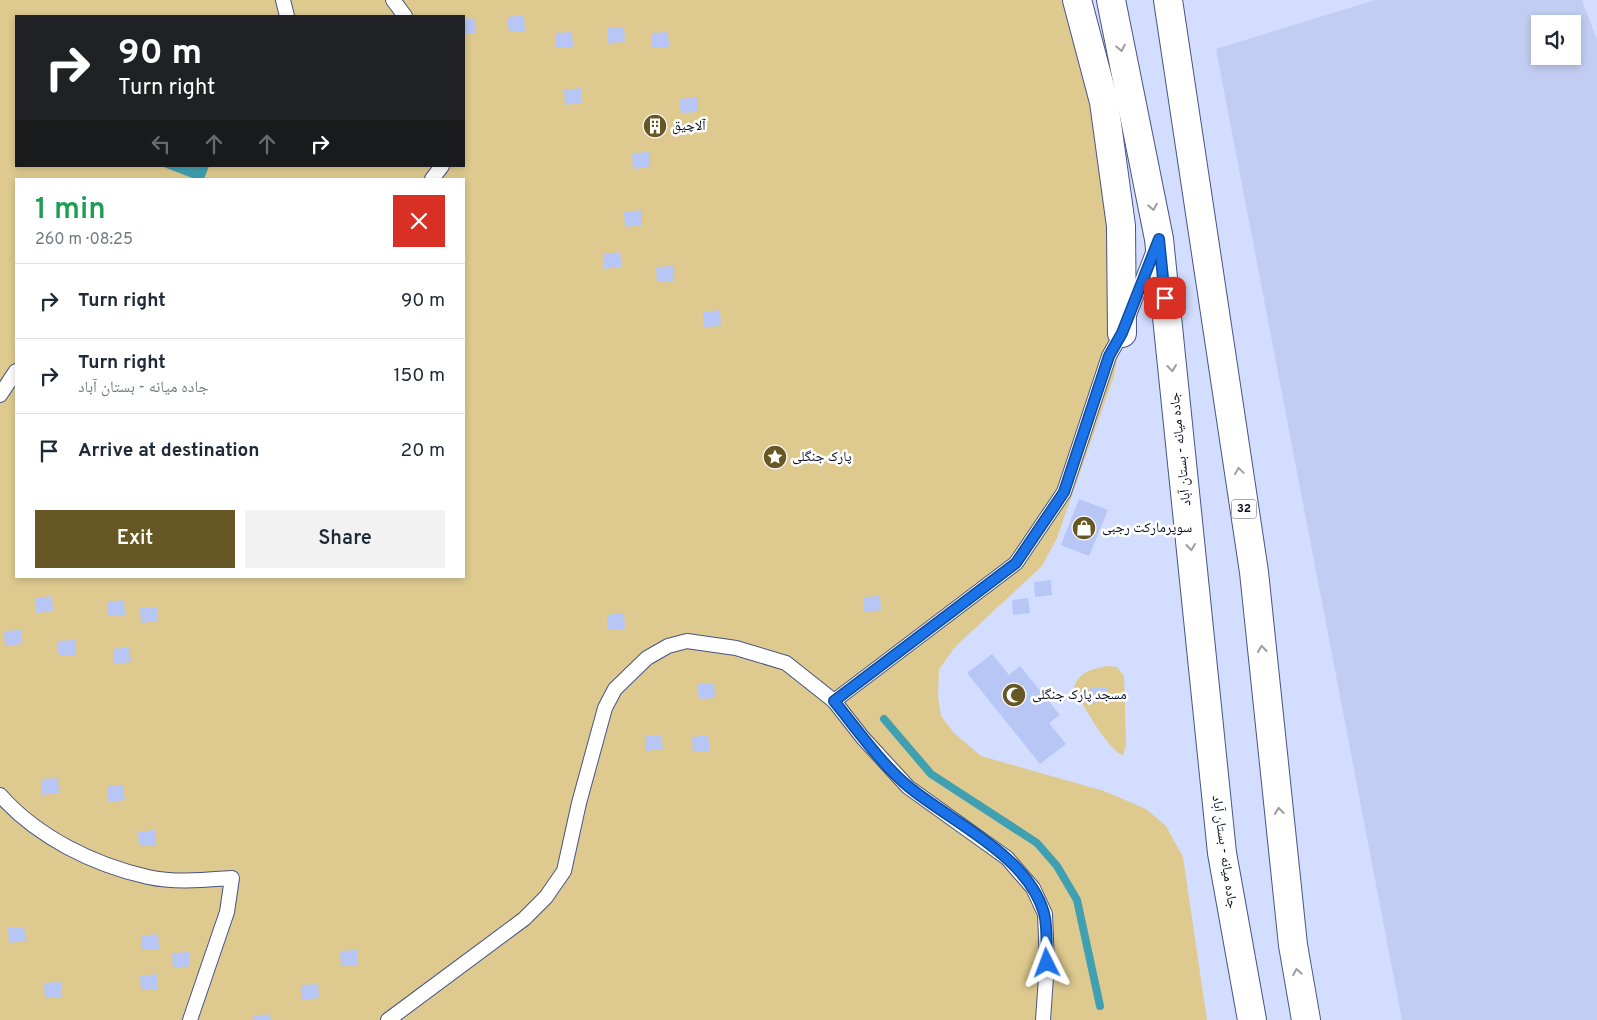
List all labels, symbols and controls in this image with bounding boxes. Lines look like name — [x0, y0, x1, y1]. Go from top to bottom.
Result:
map controls — [1531, 15, 1581, 65]
button: sound — [1531, 15, 1581, 65]
text: 90 m — [118, 32, 202, 76]
icon: right — [35, 35, 100, 100]
one-way arrow — [1115, 43, 1126, 52]
text: Turn right — [118, 75, 215, 102]
building icon: آلاچیق — [642, 113, 668, 139]
place label: آلاچیق — [672, 118, 706, 135]
icon: left — [147, 130, 175, 158]
icon: ahead — [200, 130, 228, 158]
icon: ahead — [253, 130, 281, 158]
icon: right — [306, 130, 334, 158]
text: 1 min — [35, 192, 106, 229]
button: close — [393, 195, 445, 247]
one-way arrow — [1147, 203, 1157, 212]
text: 260 m · 08:25 — [35, 230, 133, 250]
pin — [1144, 277, 1186, 319]
icon: arrive — [1151, 284, 1179, 312]
icon: right — [35, 287, 63, 315]
text: Turn right — [78, 289, 166, 313]
text: 90 m — [401, 289, 445, 313]
text: Turn right — [78, 351, 166, 375]
icon: right — [35, 362, 63, 390]
text: 150 m — [393, 364, 445, 388]
one-way arrow — [1166, 365, 1177, 373]
text: جاده میانه - بستان آباد — [78, 378, 209, 398]
street label: جاده میانه - بستان آباد — [1167, 391, 1195, 507]
icon: arrive — [35, 437, 63, 465]
text: Arrive at destination — [78, 439, 259, 463]
text: 20 m — [401, 439, 445, 463]
place icon: پارک جنگلی — [762, 444, 788, 470]
place label: پارک جنگلی — [792, 449, 852, 466]
one-way arrow — [1234, 466, 1244, 475]
road number: 32 — [1232, 499, 1256, 518]
button: Exit — [35, 510, 235, 568]
button: Share — [245, 510, 445, 568]
shop icon: سوپرمارکت رجبی — [1071, 515, 1097, 541]
place label: سوپرمارکت رجبی — [1102, 520, 1192, 537]
one-way arrow — [1185, 544, 1196, 552]
one-way arrow — [1257, 645, 1268, 653]
mosque icon: مسجد پارک جنگلی — [1001, 682, 1027, 708]
place label: مسجد پارک جنگلی — [1032, 687, 1127, 704]
street label: جاده میانه - بستان آباد — [1208, 794, 1240, 910]
one-way arrow — [1274, 806, 1285, 814]
position arrow — [1020, 936, 1072, 988]
one-way arrow — [1293, 968, 1303, 976]

